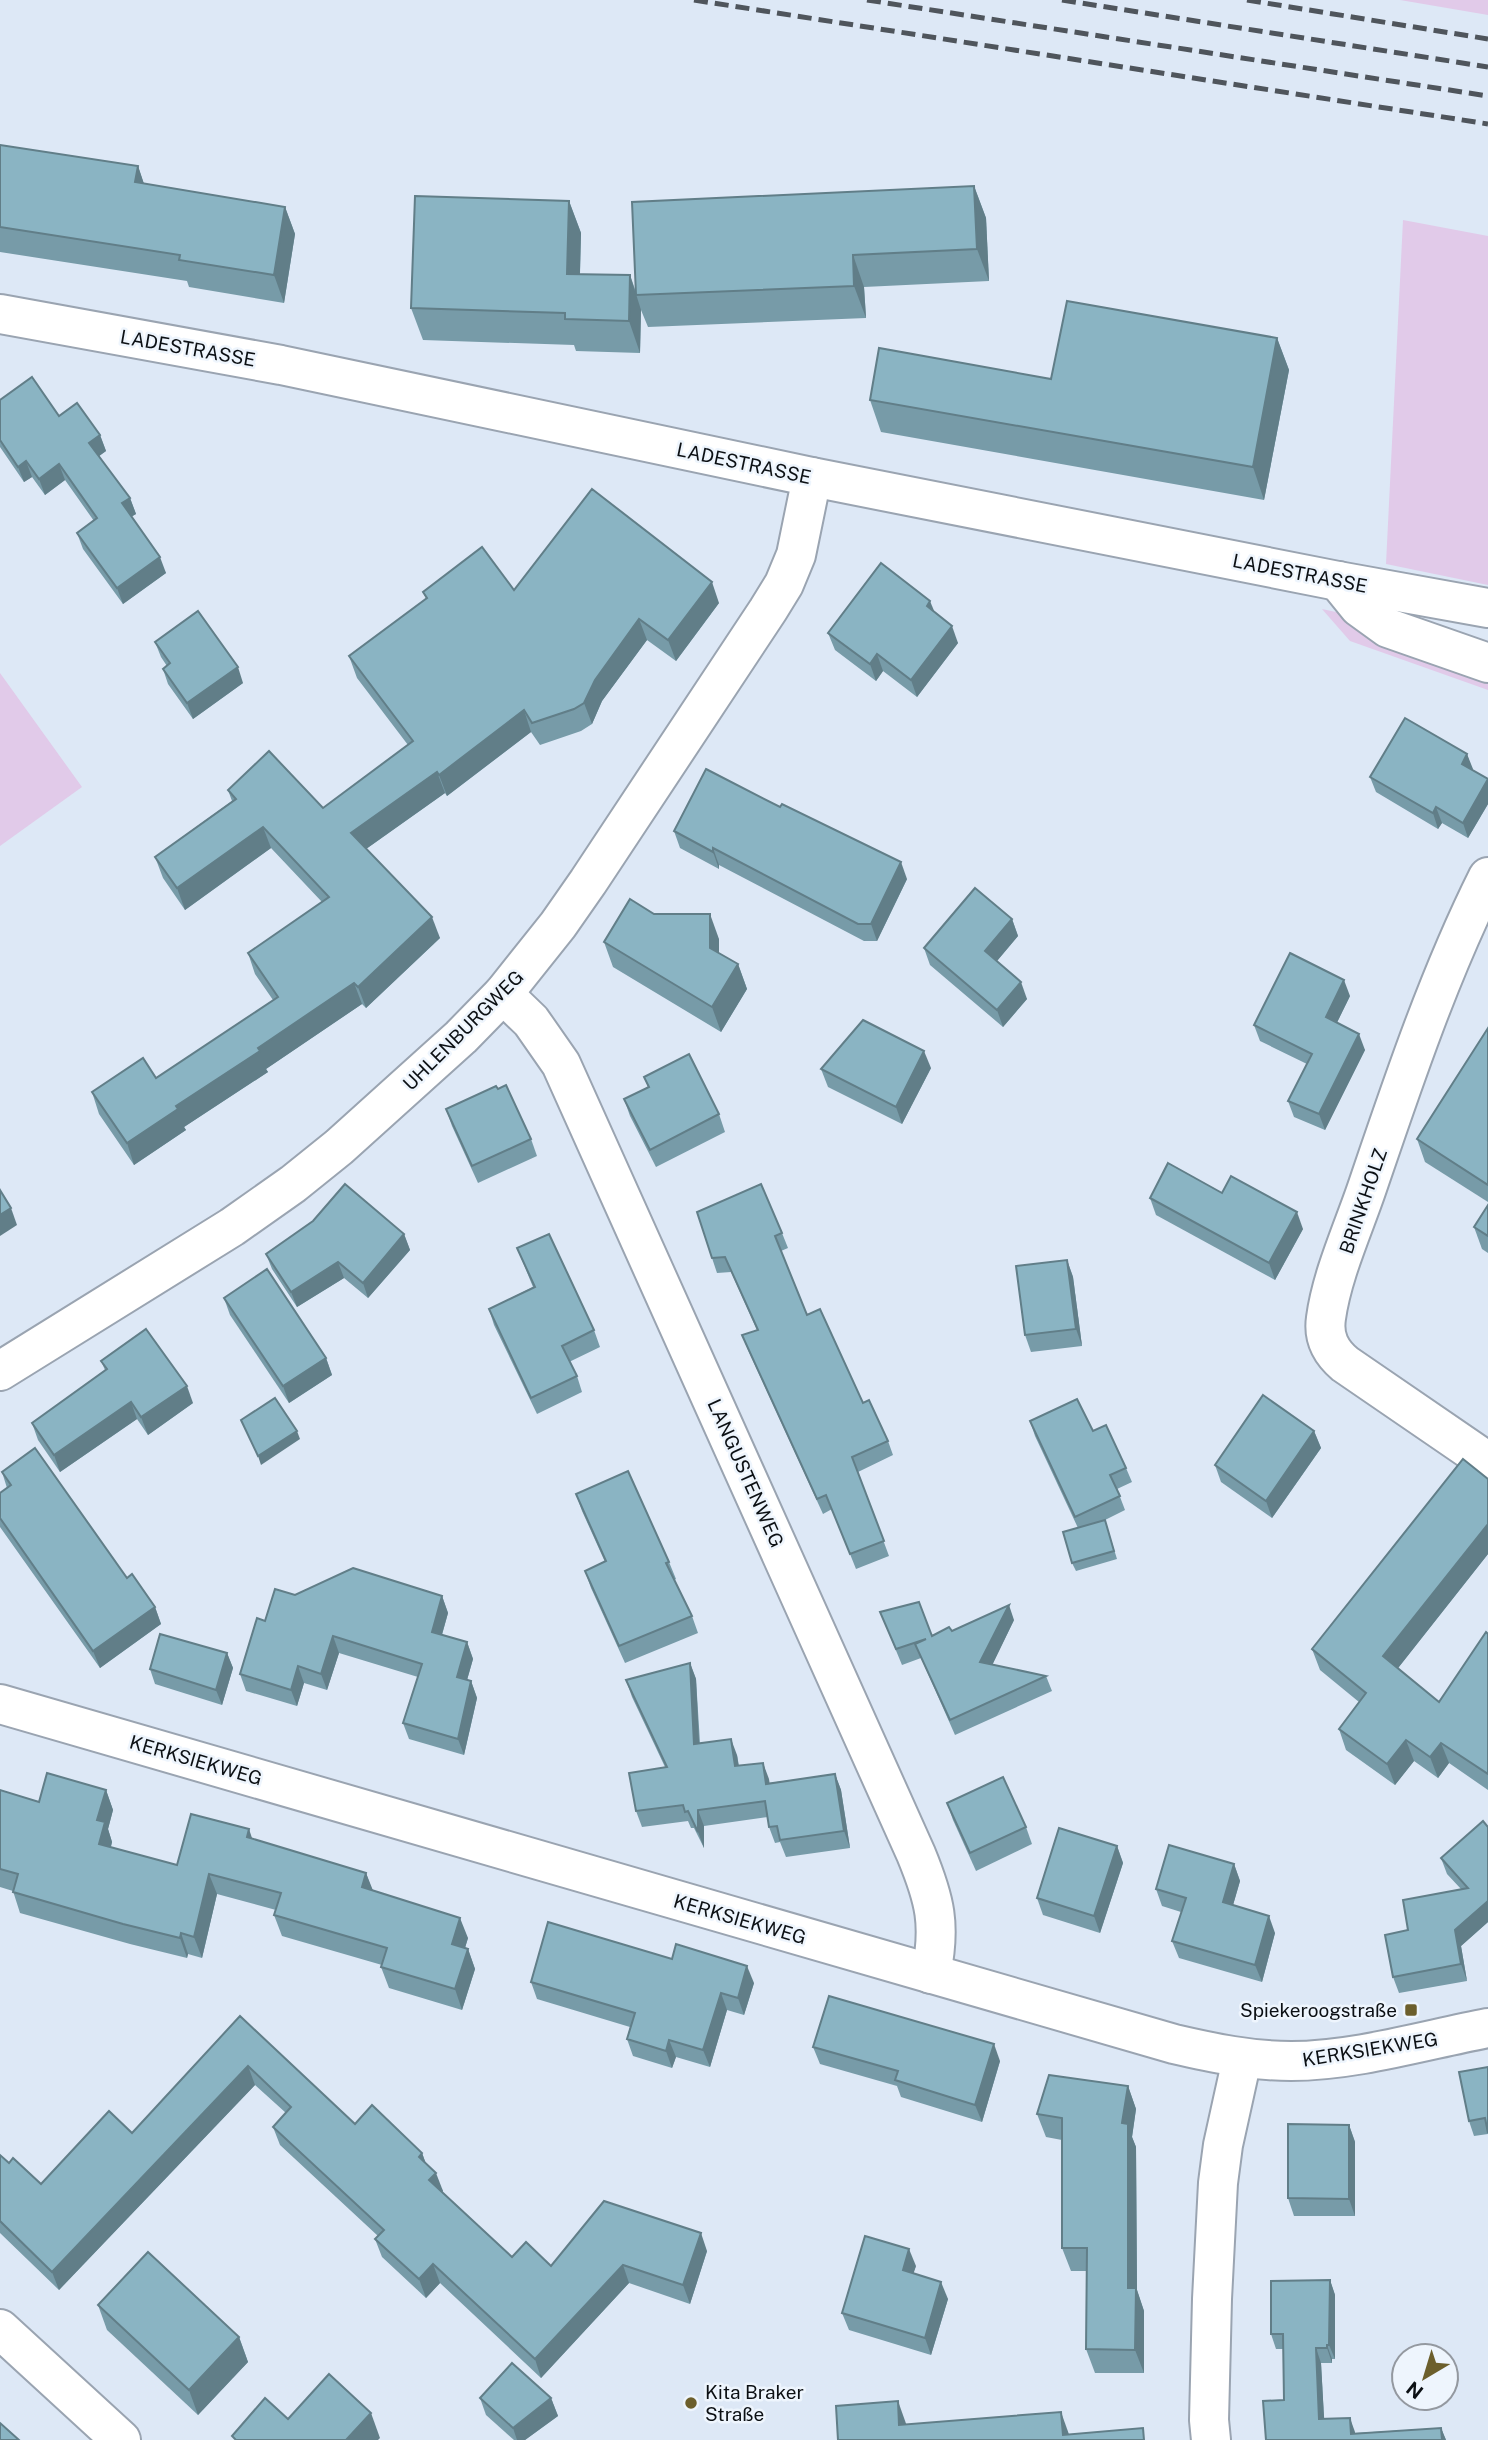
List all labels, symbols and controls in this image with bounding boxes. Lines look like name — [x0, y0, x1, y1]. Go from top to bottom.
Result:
street label: LADESTRASSE — [119, 325, 257, 371]
street label: LADESTRASSE — [675, 438, 813, 488]
street label: LADESTRASSE — [1231, 549, 1369, 597]
street label: UHLENBURGWEG — [398, 965, 528, 1095]
street label: BRINKHOLZ — [1335, 1145, 1391, 1257]
street label: LANGUSTENWEG — [703, 1395, 789, 1551]
street label: KERKSIEKWEG — [127, 1731, 265, 1789]
street label: KERKSIEKWEG — [671, 1890, 809, 1948]
place label: Spiekeroogstraße — [1240, 1999, 1397, 2021]
marker: Spiekeroogstraße — [1403, 2002, 1419, 2018]
street label: KERKSIEKWEG — [1301, 2027, 1439, 2071]
north arrow — [1390, 2342, 1460, 2412]
text: N — [1402, 2377, 1427, 2404]
place label: Kita Braker Straße — [705, 2381, 804, 2425]
marker: Kita Braker Straße — [683, 2395, 699, 2411]

